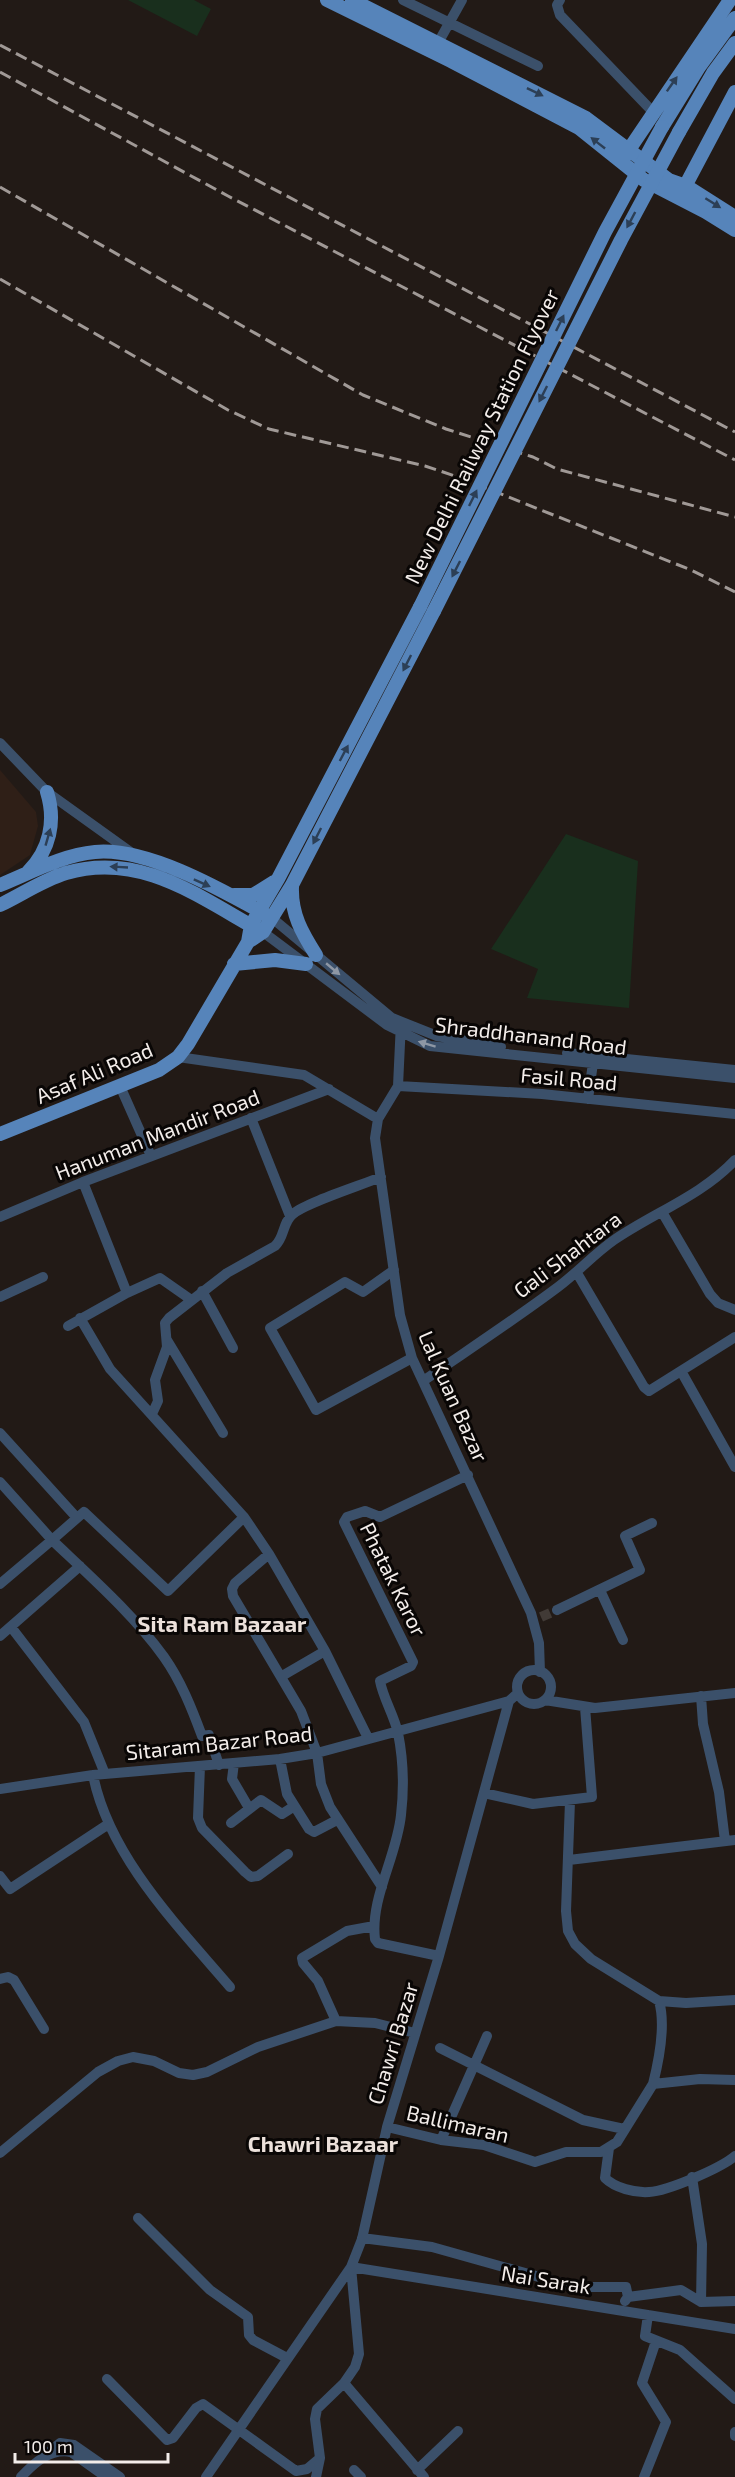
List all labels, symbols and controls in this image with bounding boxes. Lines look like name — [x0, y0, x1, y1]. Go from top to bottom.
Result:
one-way arrow — [666, 76, 677, 92]
one-way arrow — [527, 88, 544, 97]
one-way arrow — [590, 136, 606, 149]
one-way arrow — [705, 197, 721, 208]
one-way arrow — [626, 212, 636, 229]
street label: New Delhi Railway Station Flyover — [399, 284, 564, 587]
one-way arrow — [555, 315, 565, 332]
one-way arrow — [538, 386, 548, 403]
one-way arrow — [469, 490, 478, 507]
one-way arrow — [451, 560, 460, 577]
one-way arrow — [403, 654, 413, 672]
one-way arrow — [338, 744, 348, 762]
one-way arrow — [313, 827, 322, 844]
one-way arrow — [44, 828, 54, 846]
one-way arrow — [109, 863, 128, 872]
one-way arrow — [194, 878, 211, 887]
one-way arrow — [325, 962, 340, 975]
street label: Shraddhanand Road — [434, 1011, 628, 1059]
street label: Asaf Ali Road — [32, 1036, 156, 1108]
one-way arrow — [418, 1039, 436, 1048]
street label: Fasil Road — [520, 1061, 618, 1095]
street label: Hanuman Mandir Road — [51, 1083, 263, 1185]
street label: Gali Shahtara — [508, 1205, 626, 1303]
street label: Lal Kuan Bazar — [414, 1327, 494, 1466]
street label: Phatak Karor — [356, 1518, 433, 1640]
district label: Sita Ram Bazaar — [138, 1610, 307, 1636]
street label: Sitaram Bazar Road — [125, 1720, 313, 1764]
street label: Chawri Bazar — [362, 1978, 423, 2107]
street label: Ballimaran — [404, 2099, 512, 2147]
district label: Chawri Bazaar — [248, 2130, 399, 2156]
street label: Nai Sarak — [500, 2260, 593, 2298]
scale bar — [15, 2426, 168, 2464]
text: 100 m — [24, 2435, 73, 2457]

